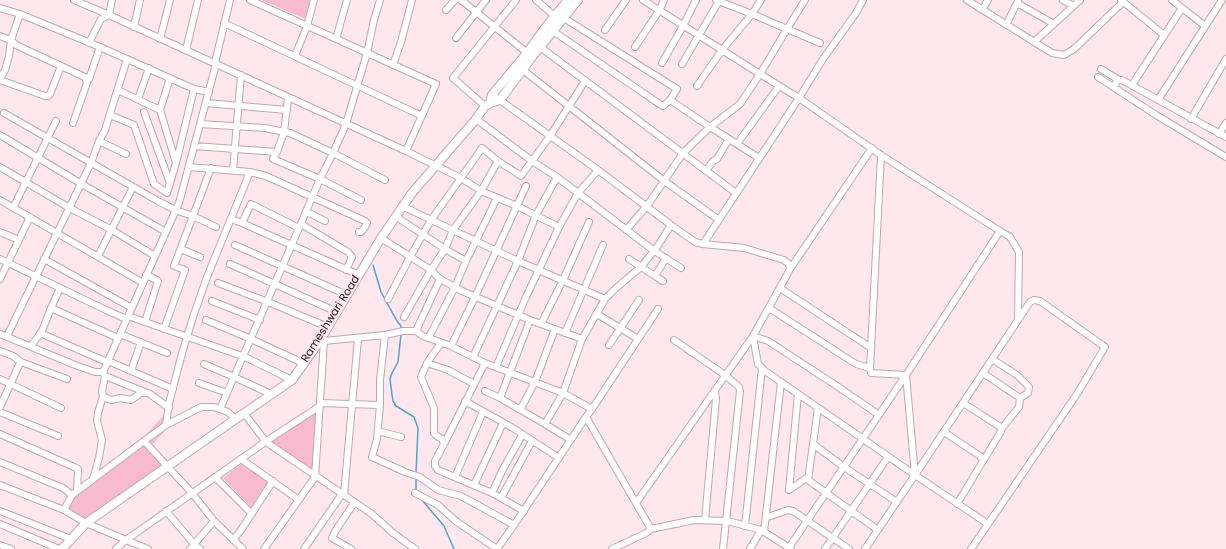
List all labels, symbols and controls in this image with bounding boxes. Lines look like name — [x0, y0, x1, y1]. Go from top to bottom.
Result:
street label: Rameshwari Road — [299, 273, 363, 365]

